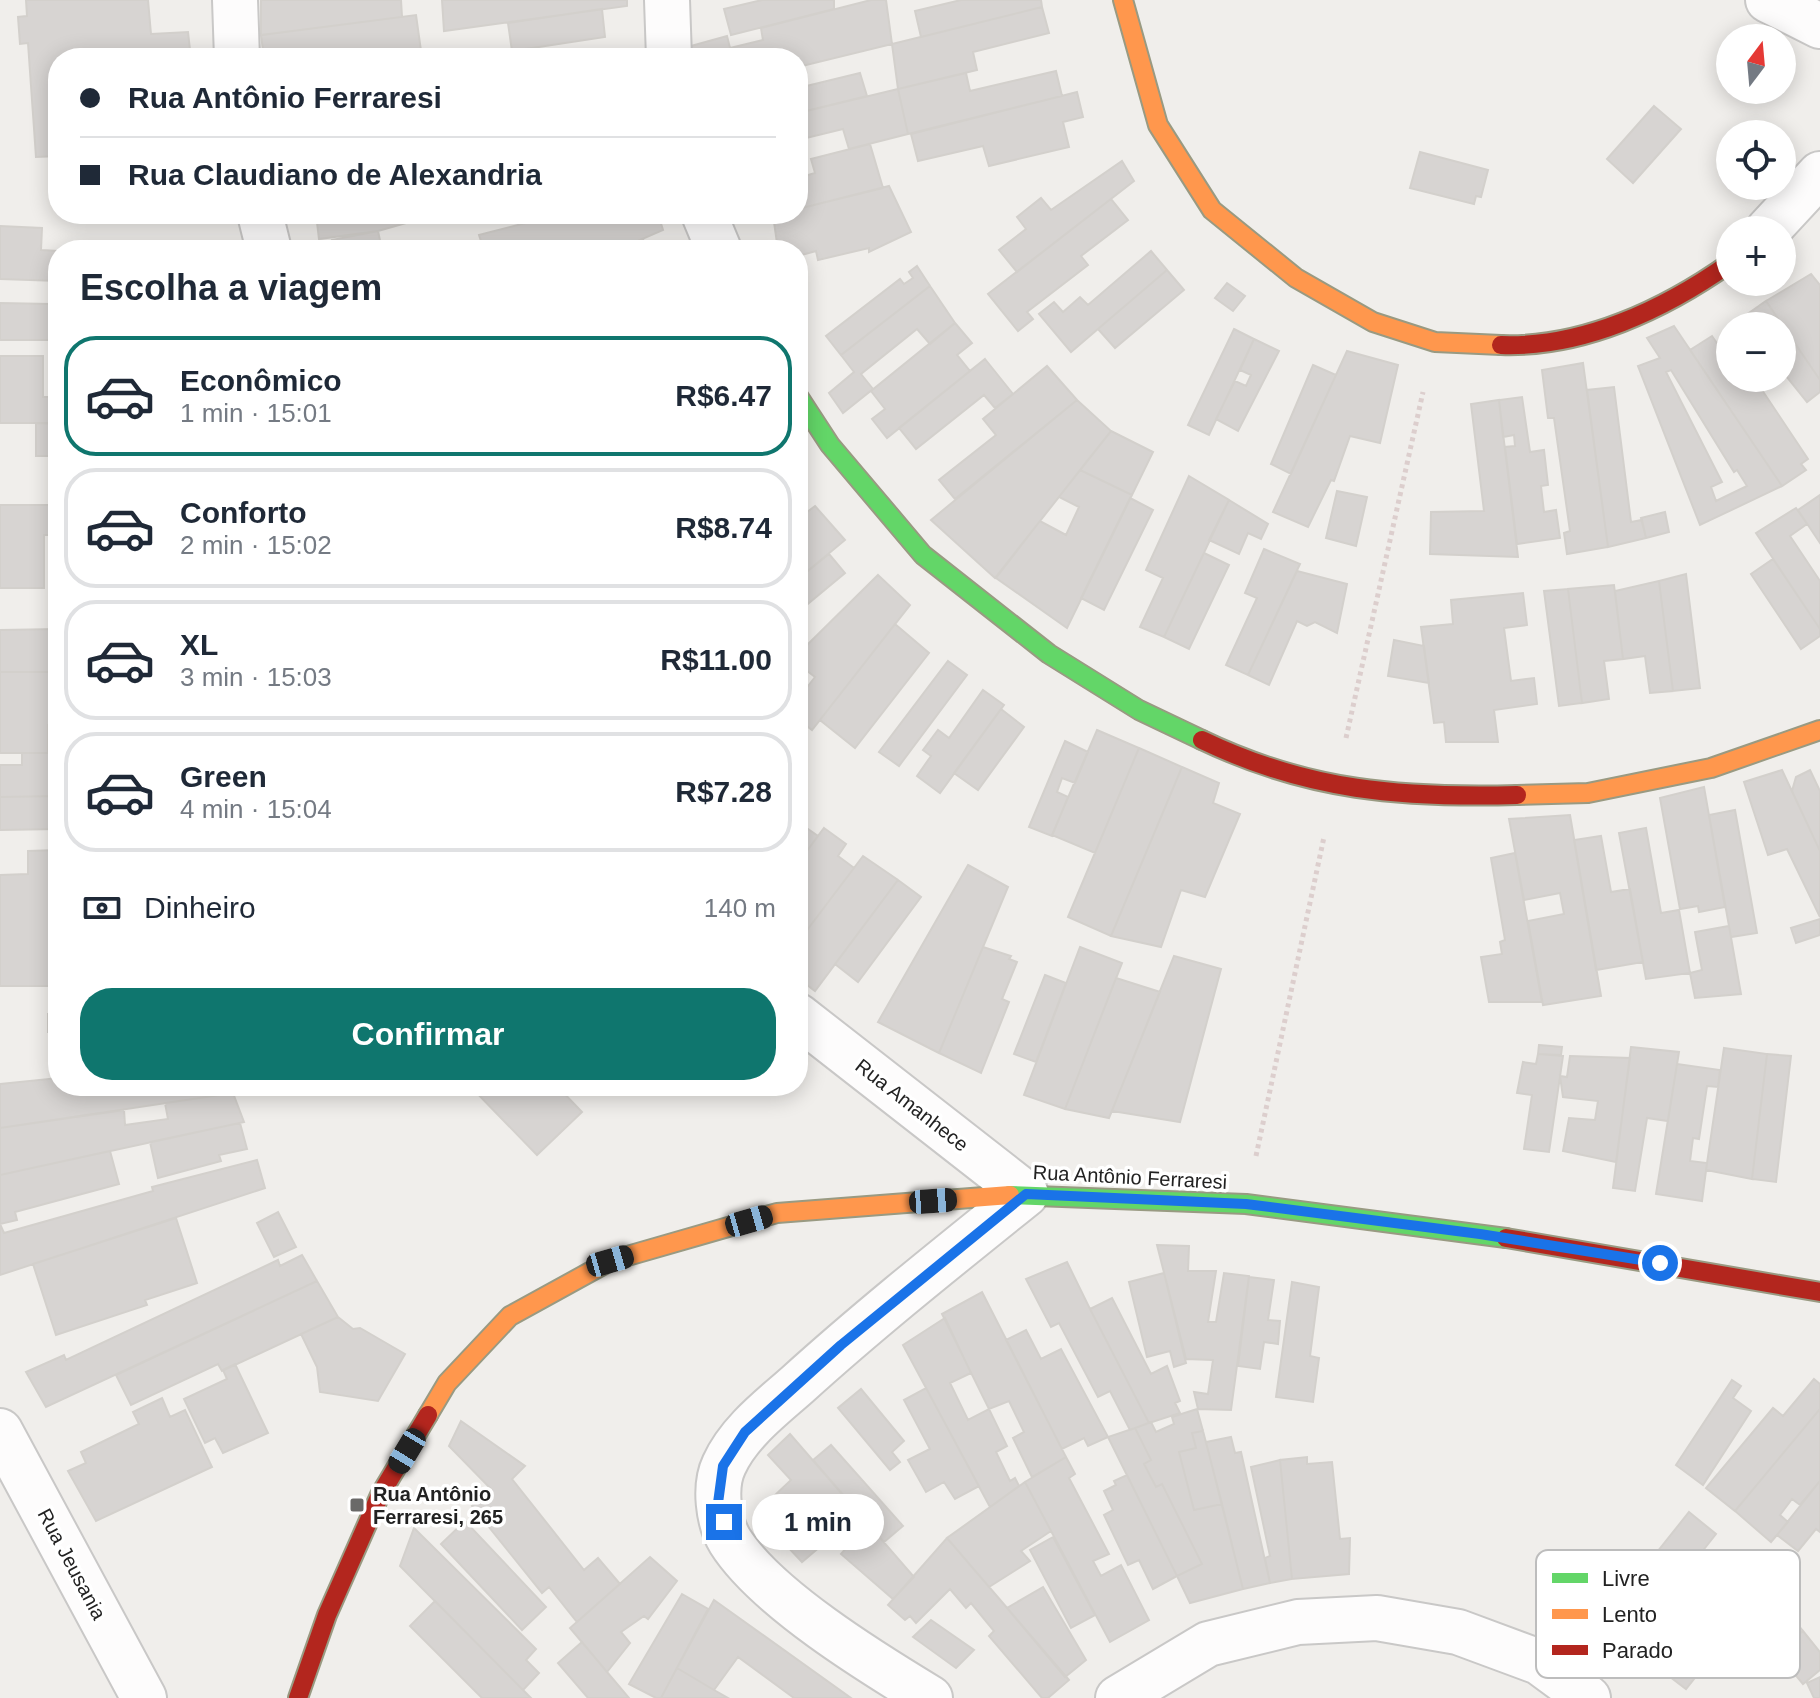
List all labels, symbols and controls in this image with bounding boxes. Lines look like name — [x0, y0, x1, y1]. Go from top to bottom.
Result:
north arrow — [1716, 24, 1796, 104]
map controls — [1716, 24, 1796, 392]
text: Rua Antônio Ferraresi — [128, 81, 442, 114]
button: locate — [1716, 120, 1796, 200]
text: Rua Claudiano de Alexandria — [128, 158, 542, 191]
button: + — [1716, 216, 1796, 296]
text: Escolha a viagem — [80, 267, 382, 308]
button: − — [1716, 312, 1796, 392]
icon: car — [84, 360, 156, 432]
text: Econômico — [180, 364, 342, 397]
text: R$6.47 — [675, 379, 772, 412]
text: 1 min · 15:01 — [180, 398, 332, 428]
icon: car — [84, 492, 156, 564]
text: Conforto — [180, 496, 307, 529]
text: R$8.74 — [675, 511, 772, 544]
text: 2 min · 15:02 — [180, 530, 332, 560]
icon: car — [84, 624, 156, 696]
text: XL — [180, 628, 218, 661]
text: R$11.00 — [660, 643, 772, 676]
text: 3 min · 15:03 — [180, 662, 332, 692]
icon: car — [84, 756, 156, 828]
text: Green — [180, 760, 267, 793]
text: R$7.28 — [675, 775, 772, 808]
text: 4 min · 15:04 — [180, 794, 332, 824]
icon: cash — [80, 886, 124, 930]
text: Dinheiro — [144, 891, 256, 924]
text: 140 m — [704, 893, 776, 923]
button: Confirmar — [80, 988, 776, 1080]
street label: Rua Amanhece — [851, 1054, 973, 1156]
street label: Rua Antônio Ferraresi — [1032, 1161, 1228, 1193]
car — [908, 1187, 958, 1215]
car — [723, 1203, 775, 1239]
car — [584, 1243, 636, 1279]
route start — [1642, 1245, 1678, 1281]
car — [384, 1424, 430, 1478]
place label: Rua Antônio Ferraresi, 265 — [373, 1483, 503, 1528]
callout: 1 min — [752, 1494, 884, 1550]
marker: Rua Antônio Ferraresi, 265 — [348, 1496, 366, 1514]
route end — [706, 1504, 742, 1540]
street label: Rua Jeusania — [34, 1505, 111, 1624]
text: 1 min — [784, 1507, 852, 1537]
legend — [1536, 1550, 1800, 1678]
text: Livre — [1602, 1566, 1650, 1591]
text: Lento — [1602, 1602, 1657, 1627]
text: Parado — [1602, 1638, 1673, 1663]

